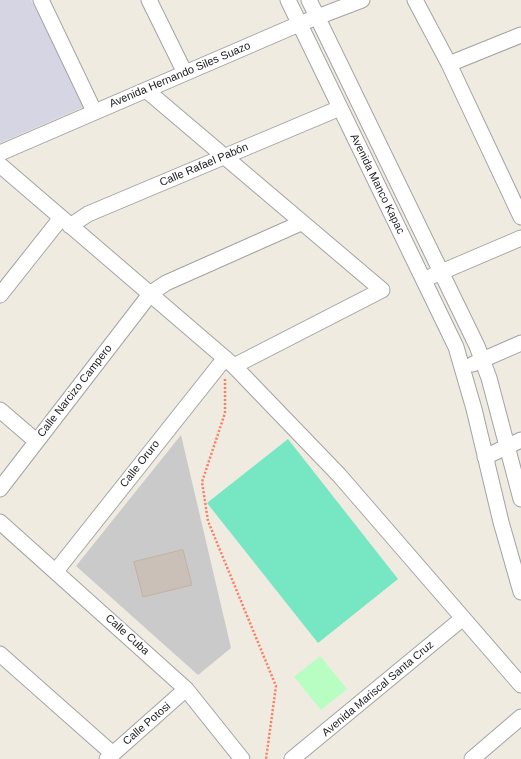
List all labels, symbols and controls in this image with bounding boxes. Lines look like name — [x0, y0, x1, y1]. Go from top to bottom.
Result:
street label: Avenida Hernando Siles Suazo — [107, 39, 253, 111]
street label: Avenida Manco Kapac — [347, 132, 407, 236]
street label: Calle Rafael Pabón — [158, 140, 250, 190]
street label: Calle Narcizo Campero — [35, 342, 115, 440]
street label: Calle Oruro — [117, 438, 163, 490]
street label: Calle Cuba — [102, 612, 152, 658]
street label: Avenida Mariscal Santa Cruz — [320, 638, 436, 740]
street label: Calle Potosi — [121, 700, 173, 748]

